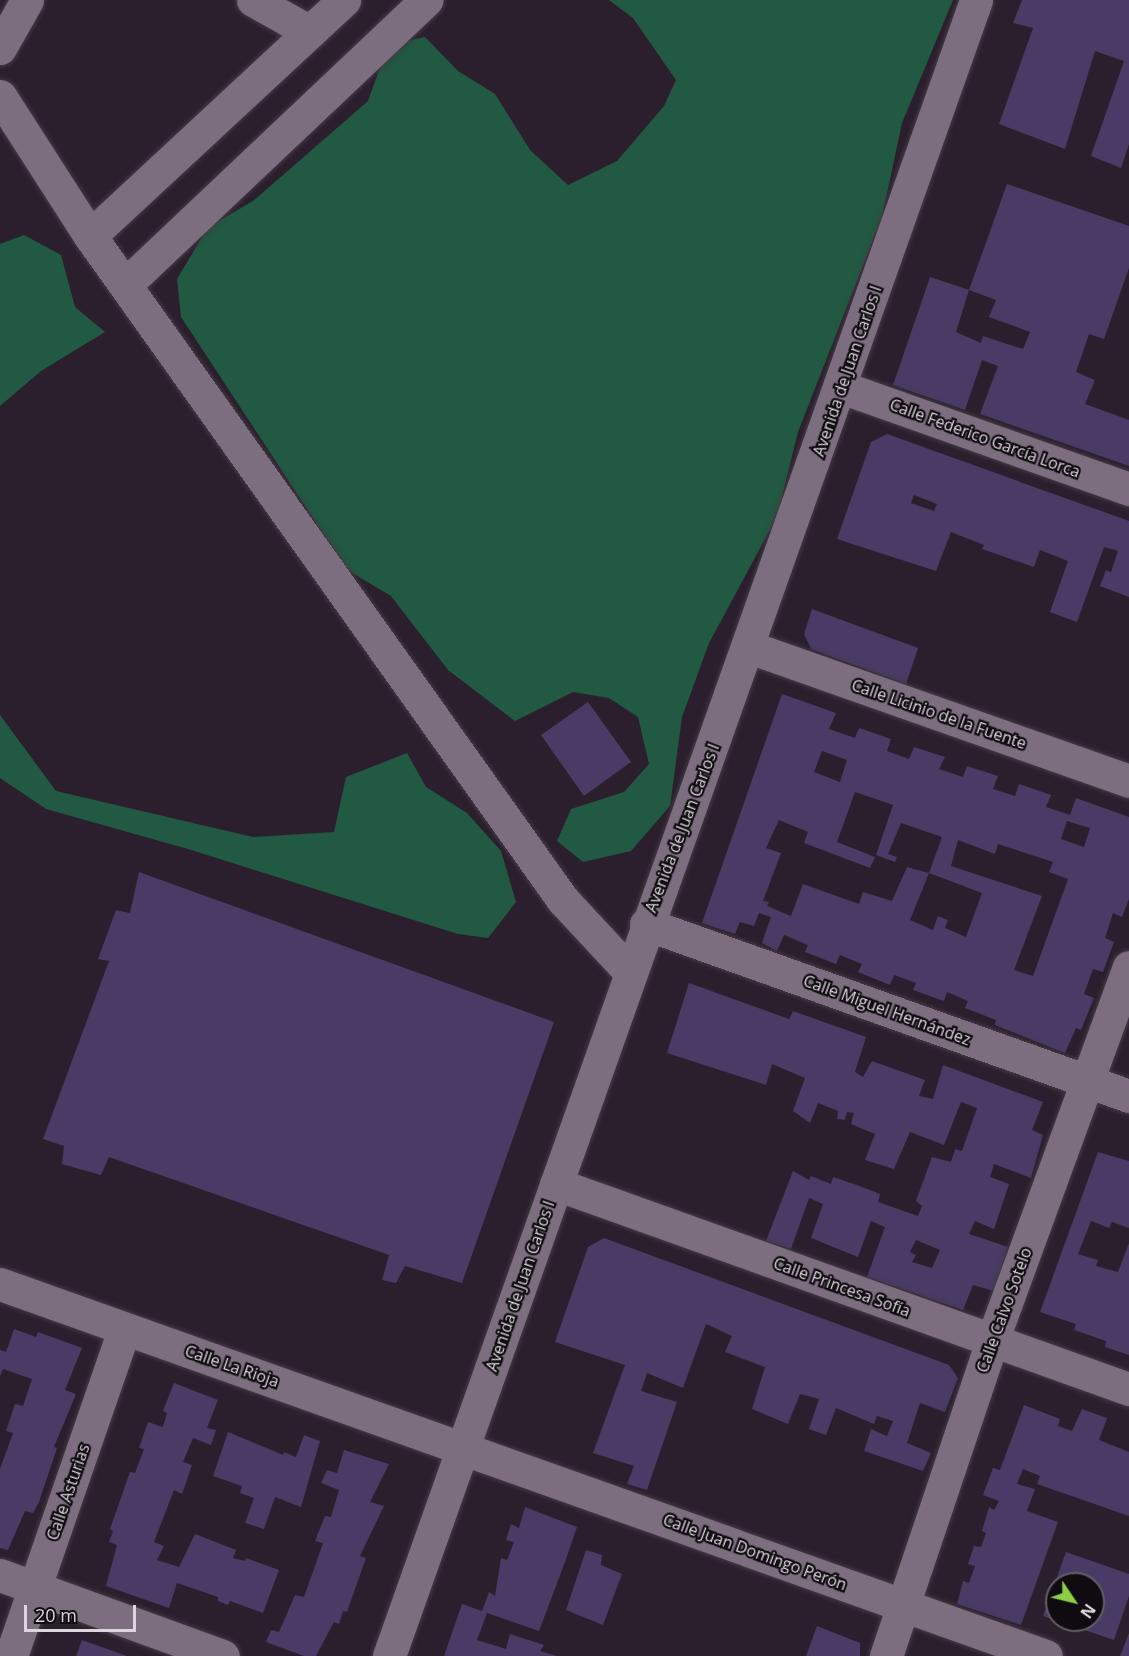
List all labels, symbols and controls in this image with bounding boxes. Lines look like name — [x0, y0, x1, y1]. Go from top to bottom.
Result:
street label: Avenida de Juan Carlos I — [809, 283, 885, 459]
street label: Calle Federico García Lorca — [887, 395, 1083, 481]
street label: Calle Licinio de la Fuente — [849, 675, 1029, 753]
street label: Avenida de Juan Carlos I — [641, 741, 723, 915]
street label: Calle Miguel Hernández — [801, 971, 973, 1049]
street label: Avenida de Juan Carlos I — [482, 1198, 558, 1374]
street label: Calle Calvo Sotelo — [972, 1245, 1036, 1375]
street label: Calle Princesa Sofía — [771, 1253, 913, 1321]
street label: Calle La Rioja — [183, 1341, 281, 1391]
street label: Calle Asturias — [43, 1441, 93, 1543]
street label: Calle Juan Domingo Perón — [661, 1510, 849, 1594]
north arrow — [1045, 1572, 1105, 1632]
scale bar — [27, 1593, 140, 1631]
text: N — [1075, 1600, 1101, 1623]
text: 20 m — [35, 1603, 77, 1627]

